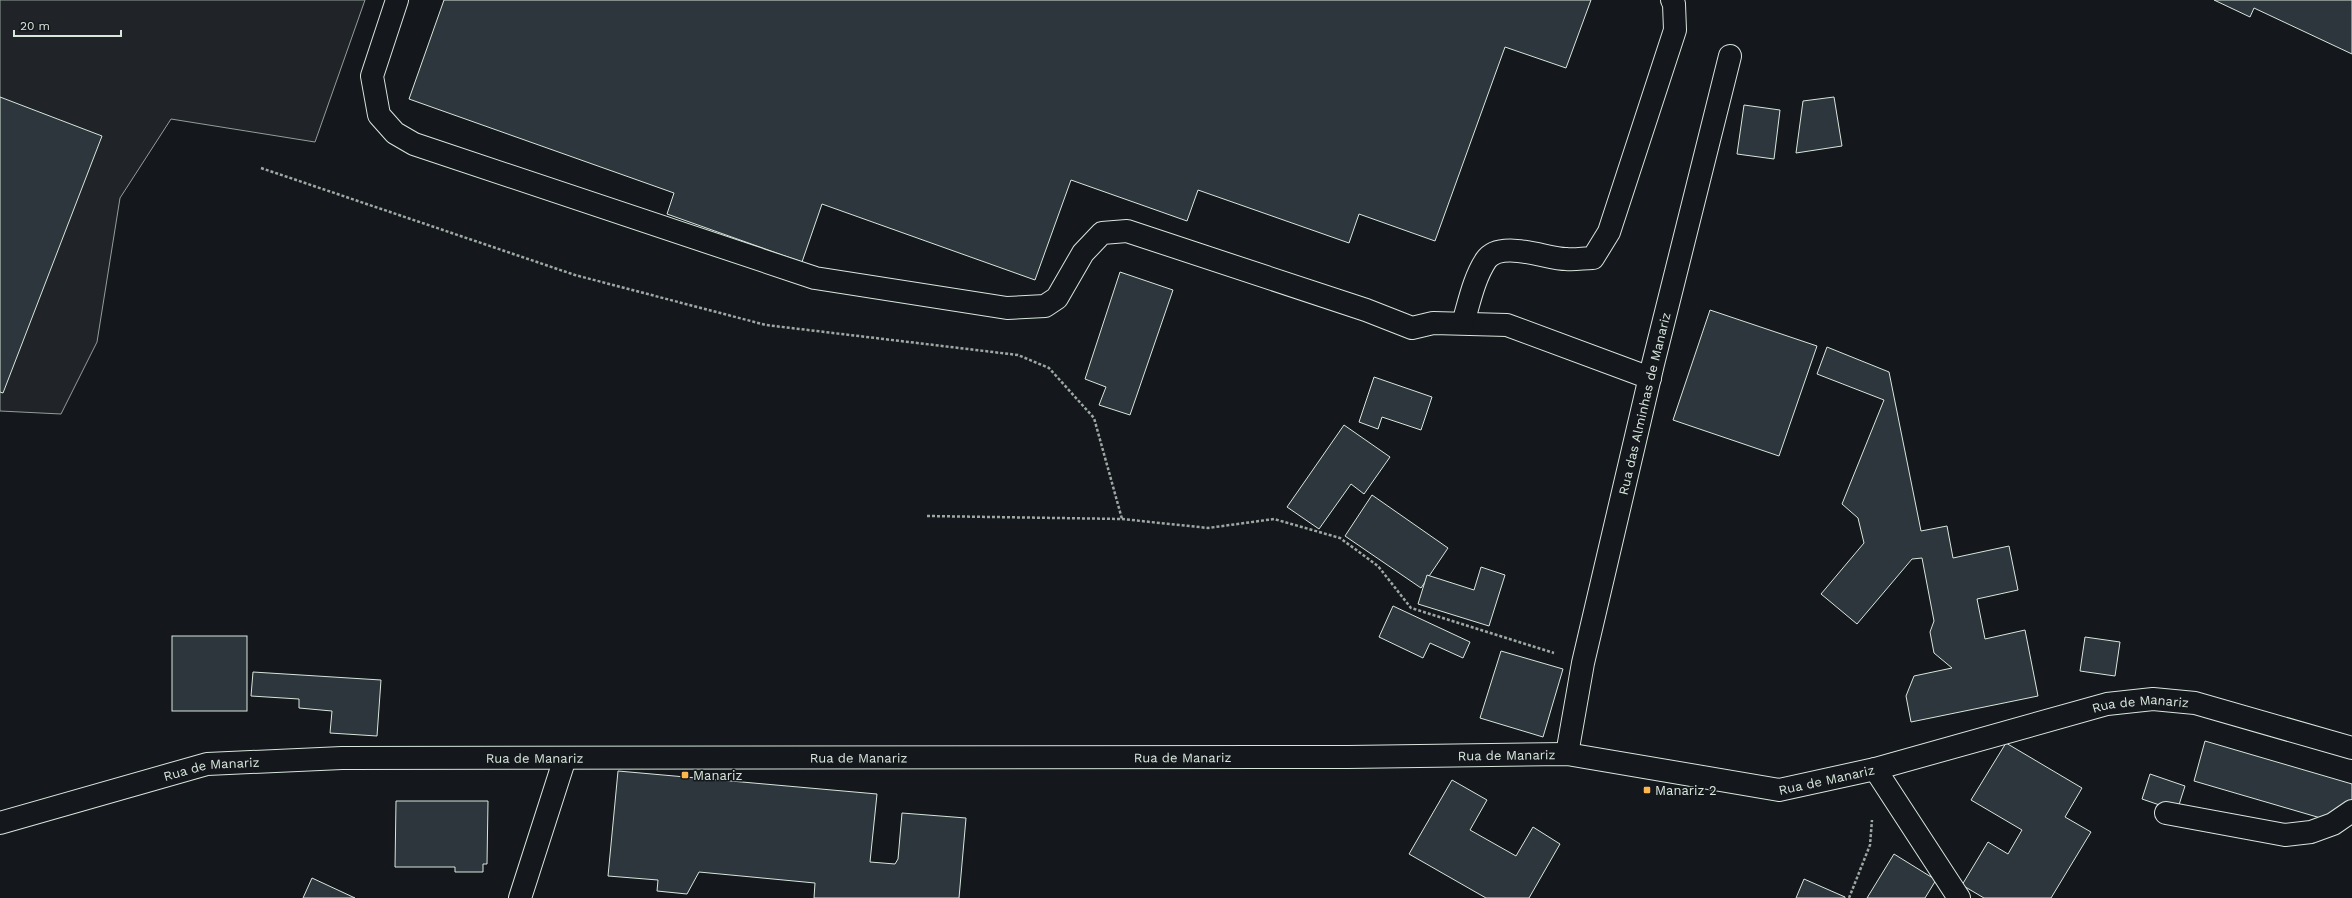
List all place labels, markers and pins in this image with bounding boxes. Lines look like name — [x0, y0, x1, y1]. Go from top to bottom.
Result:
place label: Manariz — [693, 768, 743, 783]
marker: Manariz — [680, 770, 690, 780]
place label: Manariz 2 — [1655, 783, 1717, 798]
marker: Manariz 2 — [1642, 785, 1652, 795]

